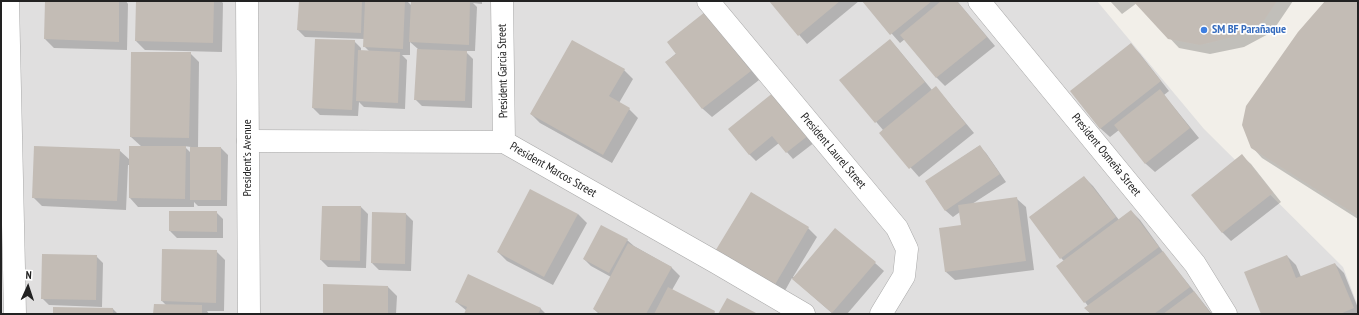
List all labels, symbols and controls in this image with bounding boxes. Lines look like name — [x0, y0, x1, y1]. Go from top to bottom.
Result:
place label: SM BF Parañaque — [1212, 23, 1286, 37]
street label: President Garcia Street — [495, 24, 511, 118]
marker: SM BF Parañaque — [1199, 25, 1209, 35]
street label: President Laurel Street — [797, 110, 869, 192]
street label: President Osmeña Street — [1068, 111, 1144, 199]
street label: President's Avenue — [241, 119, 255, 197]
street label: President Marcos Street — [507, 139, 599, 201]
north arrow — [8, 267, 48, 307]
text: N — [25, 268, 32, 282]

